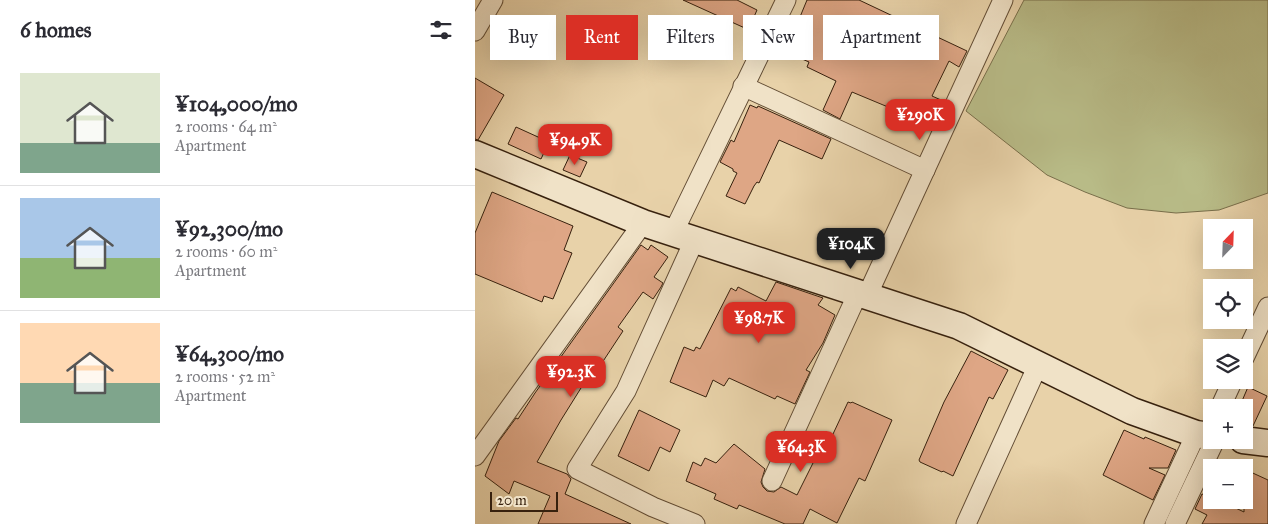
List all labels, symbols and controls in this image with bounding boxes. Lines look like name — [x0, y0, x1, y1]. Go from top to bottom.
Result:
chip: Buy — [490, 15, 556, 60]
chip: Rent — [566, 15, 638, 60]
chip: Filters — [648, 15, 733, 60]
chip: New — [743, 15, 813, 60]
chip: Apartment — [823, 15, 939, 60]
icon: filters — [427, 16, 455, 44]
text: 6 homes — [20, 17, 92, 43]
text: ¥104,000/mo — [175, 91, 297, 117]
icon: home — [60, 93, 120, 153]
pin: ¥290K — [885, 98, 955, 141]
text: ¥290K — [896, 105, 944, 124]
text: 2 rooms · 64 m² — [175, 117, 277, 136]
pin: ¥94.9K — [534, 124, 616, 166]
text: ¥94.9K — [549, 130, 601, 149]
text: Apartment — [175, 136, 247, 155]
text: ¥92,300/mo — [175, 216, 283, 242]
icon: home — [60, 218, 120, 278]
north arrow — [1203, 219, 1253, 269]
map controls — [1203, 219, 1253, 509]
pin: ¥104K — [816, 228, 886, 270]
text: ¥104K — [828, 234, 874, 253]
text: 2 rooms · 60 m² — [175, 242, 277, 261]
text: Apartment — [175, 261, 247, 280]
button: locate — [1203, 279, 1253, 329]
pin: ¥98.7K — [718, 302, 800, 344]
text: ¥98.7K — [734, 308, 784, 327]
button: layers — [1203, 339, 1253, 389]
text: ¥64,300/mo — [175, 341, 284, 367]
icon: home — [60, 343, 120, 403]
pin: ¥92.3K — [530, 356, 612, 398]
text: ¥92.3K — [547, 362, 595, 381]
text: 2 rooms · 52 m² — [175, 367, 275, 386]
text: Apartment — [175, 386, 247, 405]
button: + — [1203, 399, 1253, 449]
pin: ¥64.3K — [760, 430, 842, 473]
text: ¥64.3K — [776, 437, 826, 456]
button: − — [1203, 459, 1253, 509]
scale bar — [490, 489, 557, 512]
text: 20 m — [497, 492, 527, 509]

